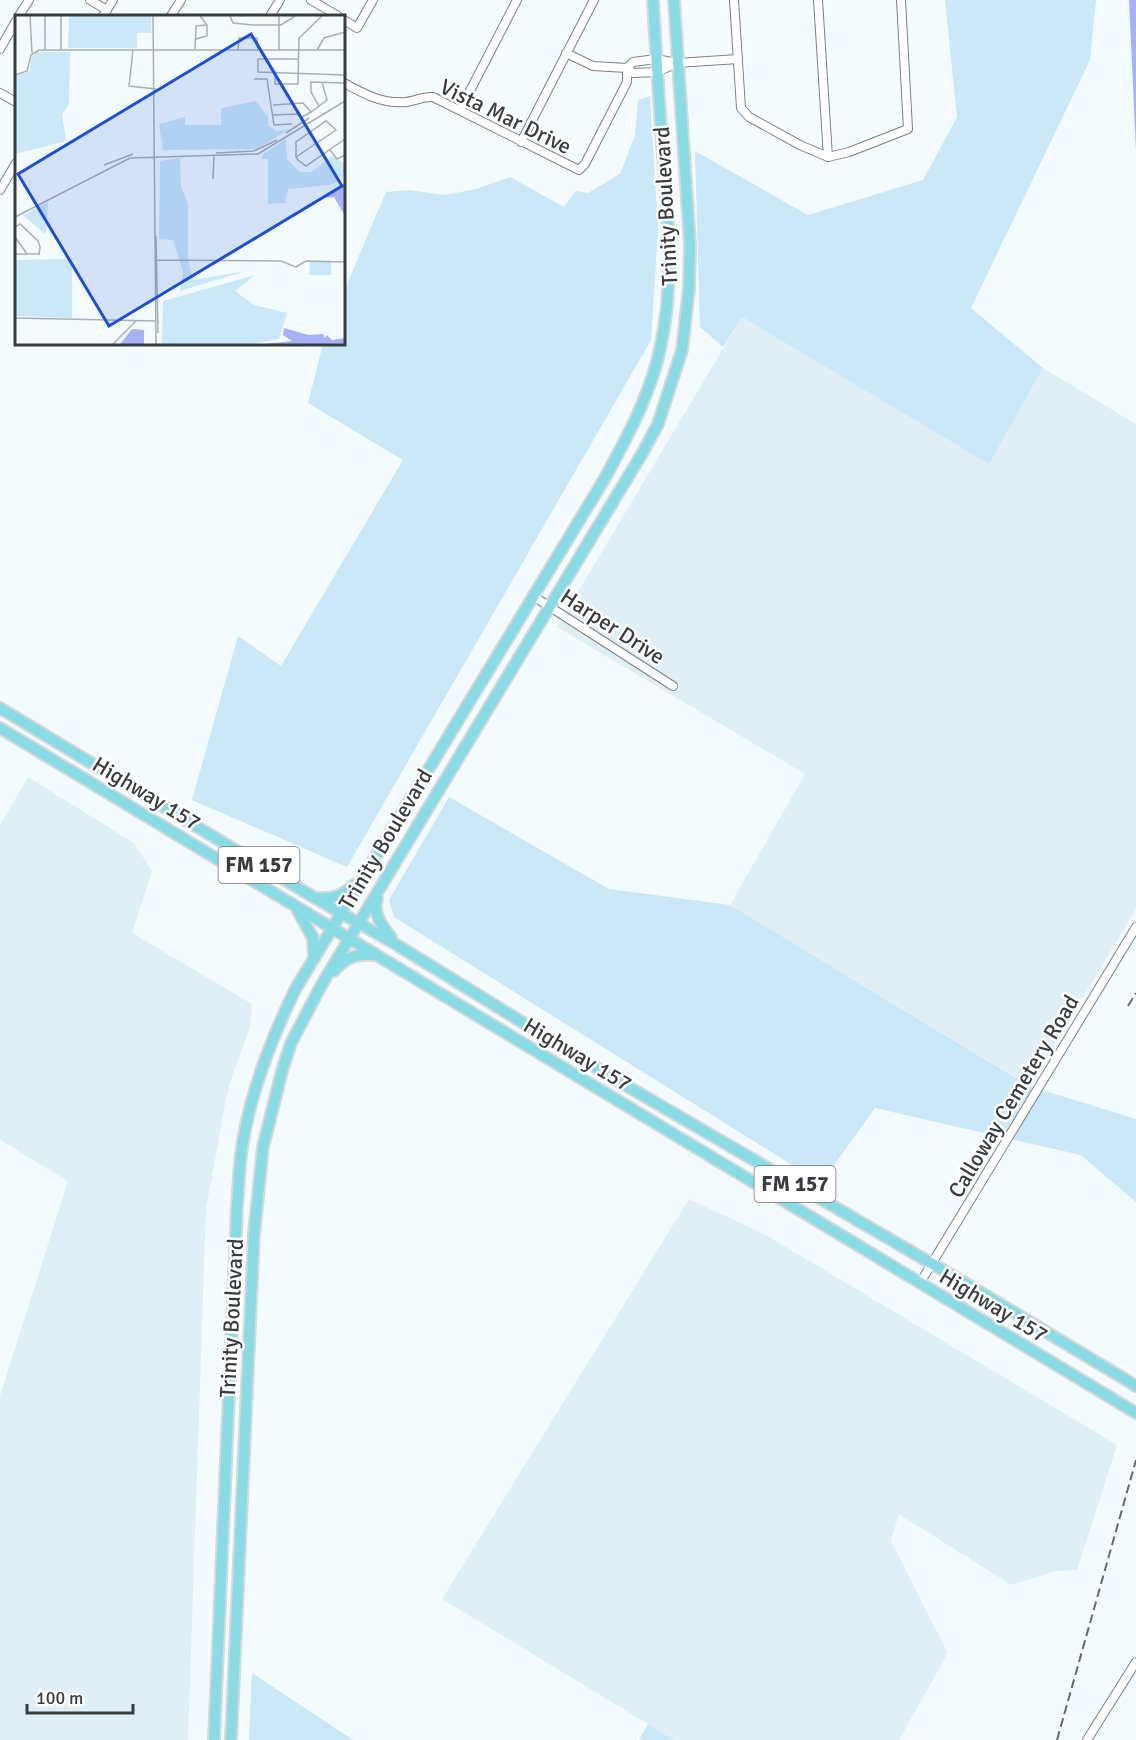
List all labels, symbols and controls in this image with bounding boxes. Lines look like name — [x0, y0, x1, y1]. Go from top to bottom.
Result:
inset map — [15, 15, 345, 345]
street label: Vista Mar Drive — [436, 73, 576, 160]
street label: Trinity Boulevard — [648, 126, 683, 286]
street label: Harper Drive — [556, 583, 670, 670]
street label: Highway 157 — [88, 751, 206, 836]
street label: Trinity Boulevard — [333, 764, 438, 915]
road number: FM 157 — [218, 847, 300, 883]
street label: Calloway Cemetery Road — [942, 990, 1085, 1203]
street label: Highway 157 — [519, 1012, 637, 1097]
road number: FM 157 — [754, 1166, 836, 1202]
street label: Trinity Boulevard — [214, 1238, 249, 1398]
street label: Highway 157 — [935, 1263, 1053, 1348]
scale bar — [27, 1677, 134, 1715]
text: 100 m — [36, 1687, 83, 1709]

